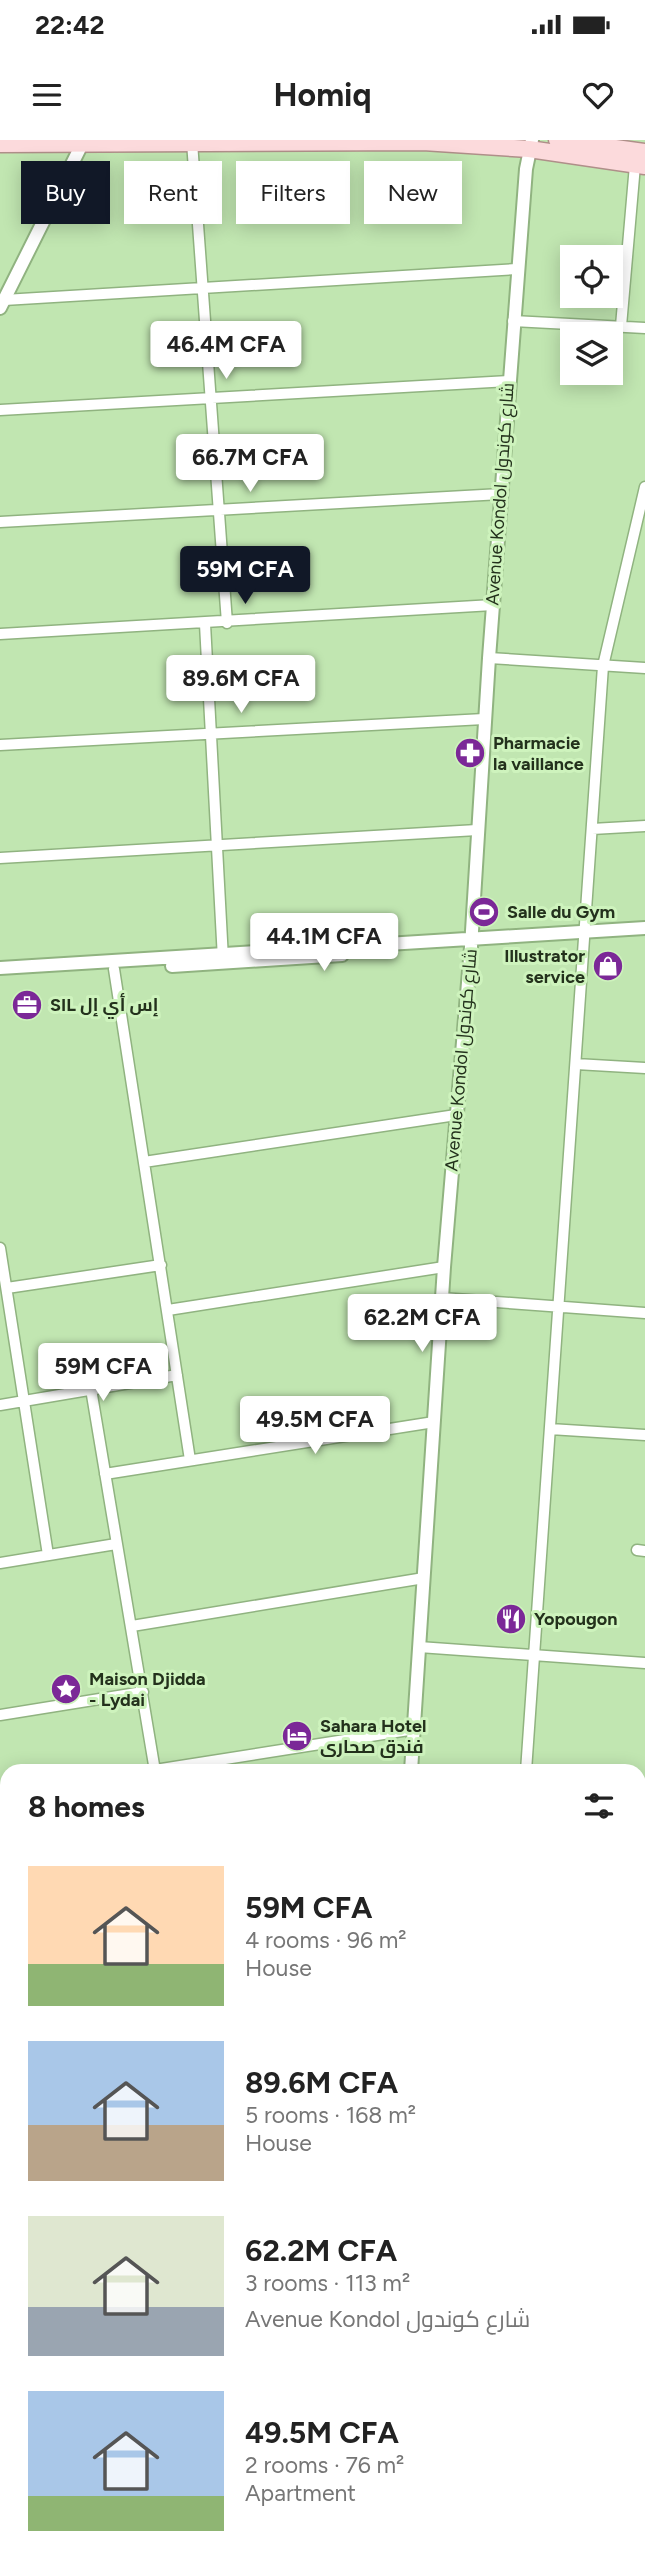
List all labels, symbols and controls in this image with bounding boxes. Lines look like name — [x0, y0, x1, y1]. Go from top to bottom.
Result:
text: 22:42 — [35, 9, 104, 41]
icon: menu — [28, 76, 66, 114]
text: Homiq — [274, 76, 371, 114]
icon: heart — [579, 76, 617, 114]
chip: Buy — [21, 161, 110, 224]
chip: Rent — [124, 161, 222, 224]
chip: Filters — [236, 161, 350, 224]
chip: New — [364, 161, 462, 224]
map controls — [560, 245, 623, 385]
button: locate — [560, 245, 623, 308]
pin: 46.4M CFA — [146, 322, 306, 381]
button: layers — [560, 322, 623, 385]
text: 46.4M CFA — [166, 330, 286, 358]
street label: Avenue Kondol شارع كوندول — [481, 382, 520, 606]
pin: 66.7M CFA — [170, 434, 330, 494]
text: 66.7M CFA — [192, 443, 308, 471]
pin: 59M CFA — [180, 546, 310, 606]
text: 59M CFA — [196, 555, 294, 583]
pin: 89.6M CFA — [161, 656, 321, 715]
text: 89.6M CFA — [182, 664, 300, 692]
place label: Pharmacie la vaillance — [493, 732, 584, 775]
pharmacy icon: Pharmacie la vaillance — [453, 736, 487, 770]
sports icon: Salle du Gym — [467, 895, 501, 929]
place label: Salle du Gym — [507, 901, 615, 923]
pin: 44.1M CFA — [244, 914, 404, 973]
text: 44.1M CFA — [266, 922, 382, 950]
place label: Illustrator service — [504, 945, 585, 988]
street label: Avenue Kondol شارع كوندول — [440, 948, 483, 1172]
shop icon: Illustrator service — [591, 949, 625, 983]
office icon: SIL إس أي إل — [10, 988, 44, 1022]
place label: SIL إس أي إل — [50, 992, 158, 1019]
pin: 62.2M CFA — [342, 1294, 502, 1354]
text: 62.2M CFA — [364, 1303, 480, 1331]
pin: 59M CFA — [38, 1344, 168, 1403]
text: 59M CFA — [54, 1352, 152, 1380]
pin: 49.5M CFA — [235, 1396, 395, 1456]
text: 49.5M CFA — [256, 1405, 374, 1433]
restaurant icon: Yopougon — [494, 1602, 528, 1636]
place label: Yopougon — [534, 1608, 618, 1630]
place label: Maison Djidda - Lydai — [89, 1668, 206, 1711]
place icon: Maison Djidda - Lydai — [49, 1672, 83, 1706]
place label: Sahara Hotel فندق صحارى — [320, 1715, 427, 1758]
hotel icon: Sahara Hotel فندق صحارى — [280, 1719, 314, 1753]
icon: filters — [580, 1787, 618, 1825]
text: 8 homes — [28, 1788, 145, 1825]
text: 59M CFA — [245, 1889, 372, 1926]
icon: home — [84, 1894, 168, 1978]
text: 4 rooms · 96 m² — [245, 1926, 407, 1954]
text: House — [245, 1954, 312, 1982]
text: 89.6M CFA — [245, 2064, 398, 2101]
icon: home — [84, 2069, 168, 2153]
text: 5 rooms · 168 m² — [245, 2101, 416, 2129]
text: House — [245, 2129, 312, 2157]
text: 62.2M CFA — [245, 2232, 397, 2269]
icon: home — [84, 2244, 168, 2328]
text: 3 rooms · 113 m² — [245, 2269, 410, 2297]
text: Avenue Kondol شارع كوندول — [245, 2305, 530, 2333]
text: 49.5M CFA — [245, 2414, 399, 2451]
icon: home — [84, 2419, 168, 2503]
text: 2 rooms · 76 m² — [245, 2451, 404, 2479]
text: Apartment — [245, 2479, 356, 2507]

